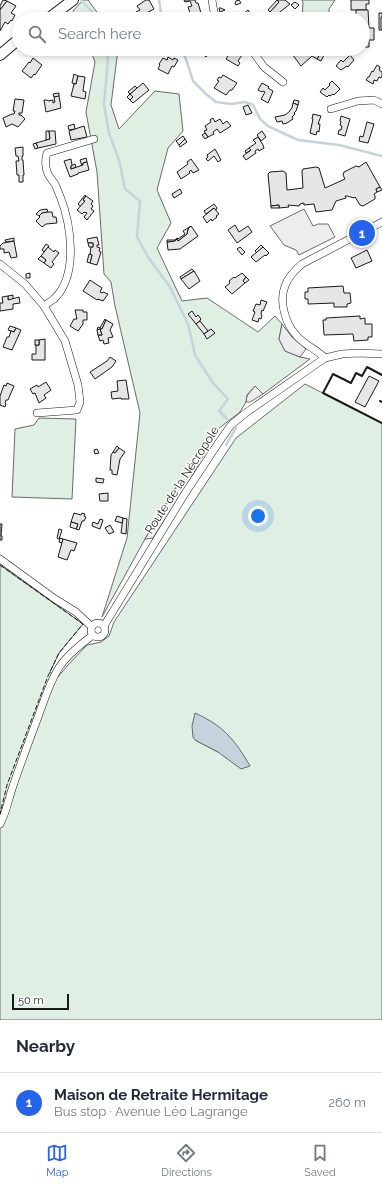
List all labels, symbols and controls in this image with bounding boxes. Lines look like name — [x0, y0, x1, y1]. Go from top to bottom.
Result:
search box — [12, 12, 370, 56]
icon: search — [26, 23, 48, 45]
text: Search here — [58, 25, 141, 43]
pin: 1 — [349, 218, 375, 248]
street label: Route de la Nécropole — [142, 424, 222, 536]
your location — [248, 506, 268, 526]
scale bar — [12, 992, 69, 1011]
text: 50 m — [18, 994, 44, 1007]
text: Nearby — [16, 1036, 75, 1056]
text: Maison de Retraite Hermitage — [54, 1086, 268, 1104]
text: 1 — [26, 1095, 32, 1110]
text: 260 m — [328, 1095, 366, 1110]
text: Bus stop · Avenue Léo Lagrange — [54, 1104, 248, 1119]
tab: Map — [46, 1142, 69, 1179]
tab: Directions — [161, 1142, 212, 1179]
tab: Saved — [304, 1142, 336, 1179]

